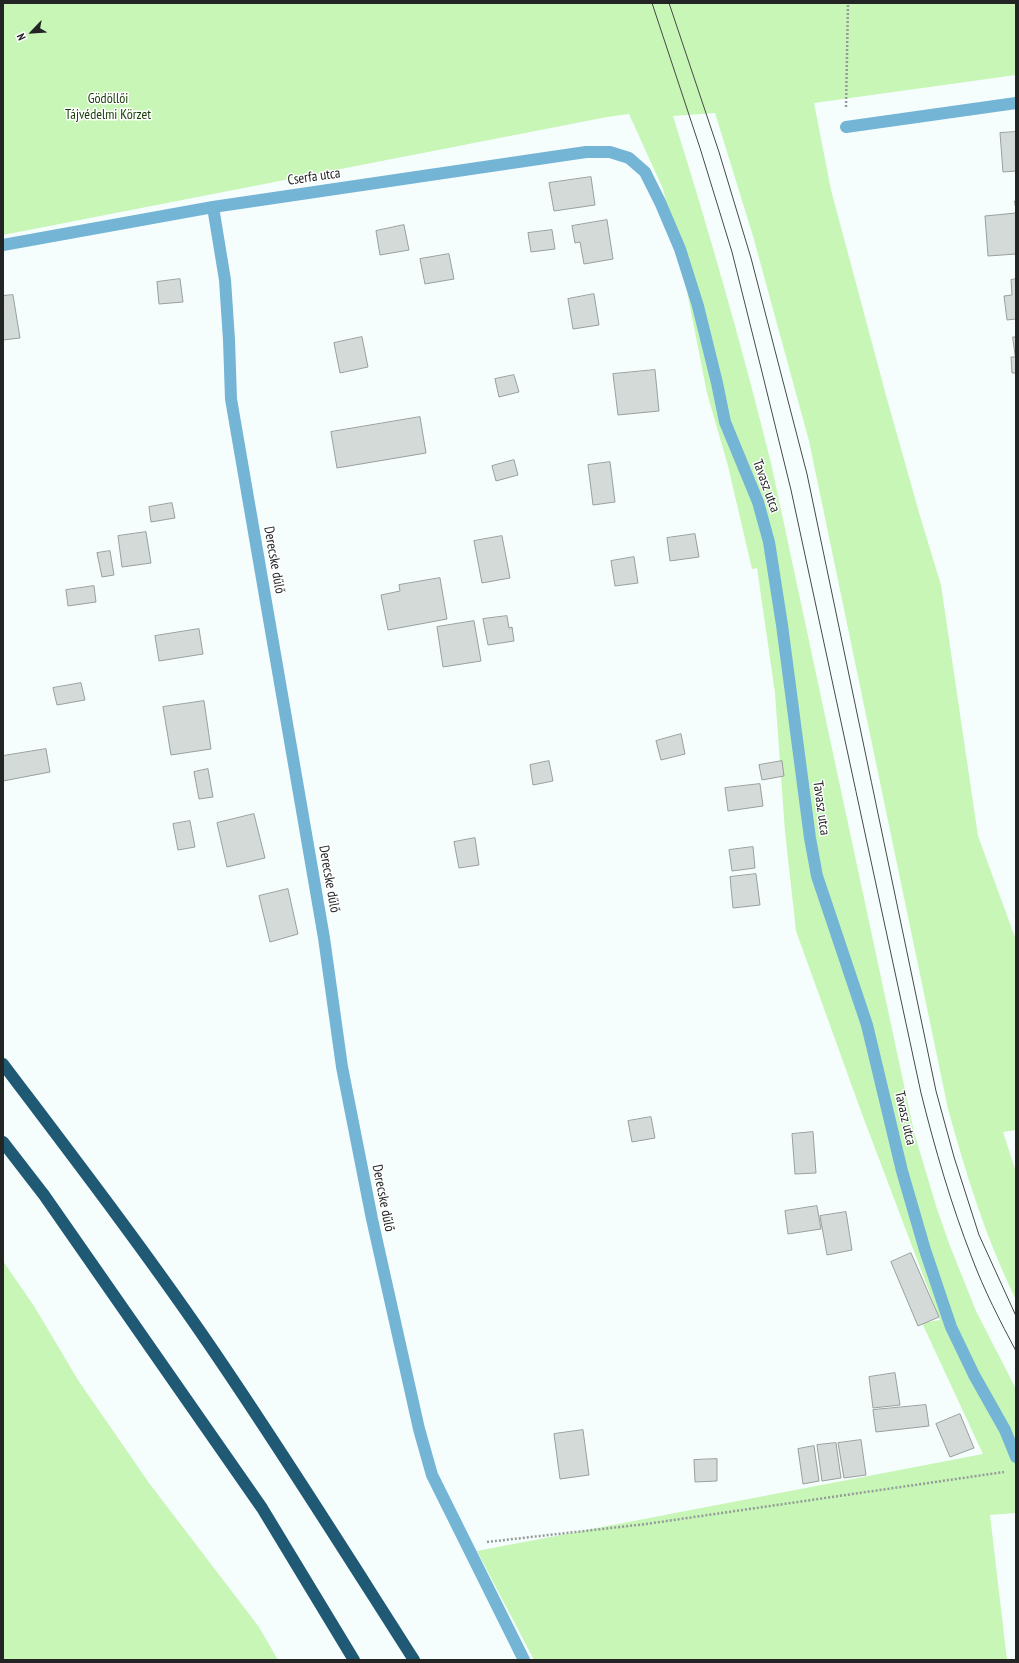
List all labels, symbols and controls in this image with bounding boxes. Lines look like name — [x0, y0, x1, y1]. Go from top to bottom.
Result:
north arrow — [12, 12, 52, 52]
text: N — [14, 31, 29, 43]
park label: Gödöllői Tájvédelmi Körzet — [65, 91, 151, 124]
street label: Cserfa utca — [287, 165, 341, 189]
street label: Tavasz utca — [749, 457, 783, 515]
street label: Derecske dűlő — [260, 525, 288, 595]
street label: Tavasz utca — [809, 780, 833, 836]
street label: Derecske dűlő — [315, 844, 343, 914]
street label: Tavasz utca — [891, 1089, 919, 1147]
street label: Derecske dűlő — [368, 1163, 398, 1233]

